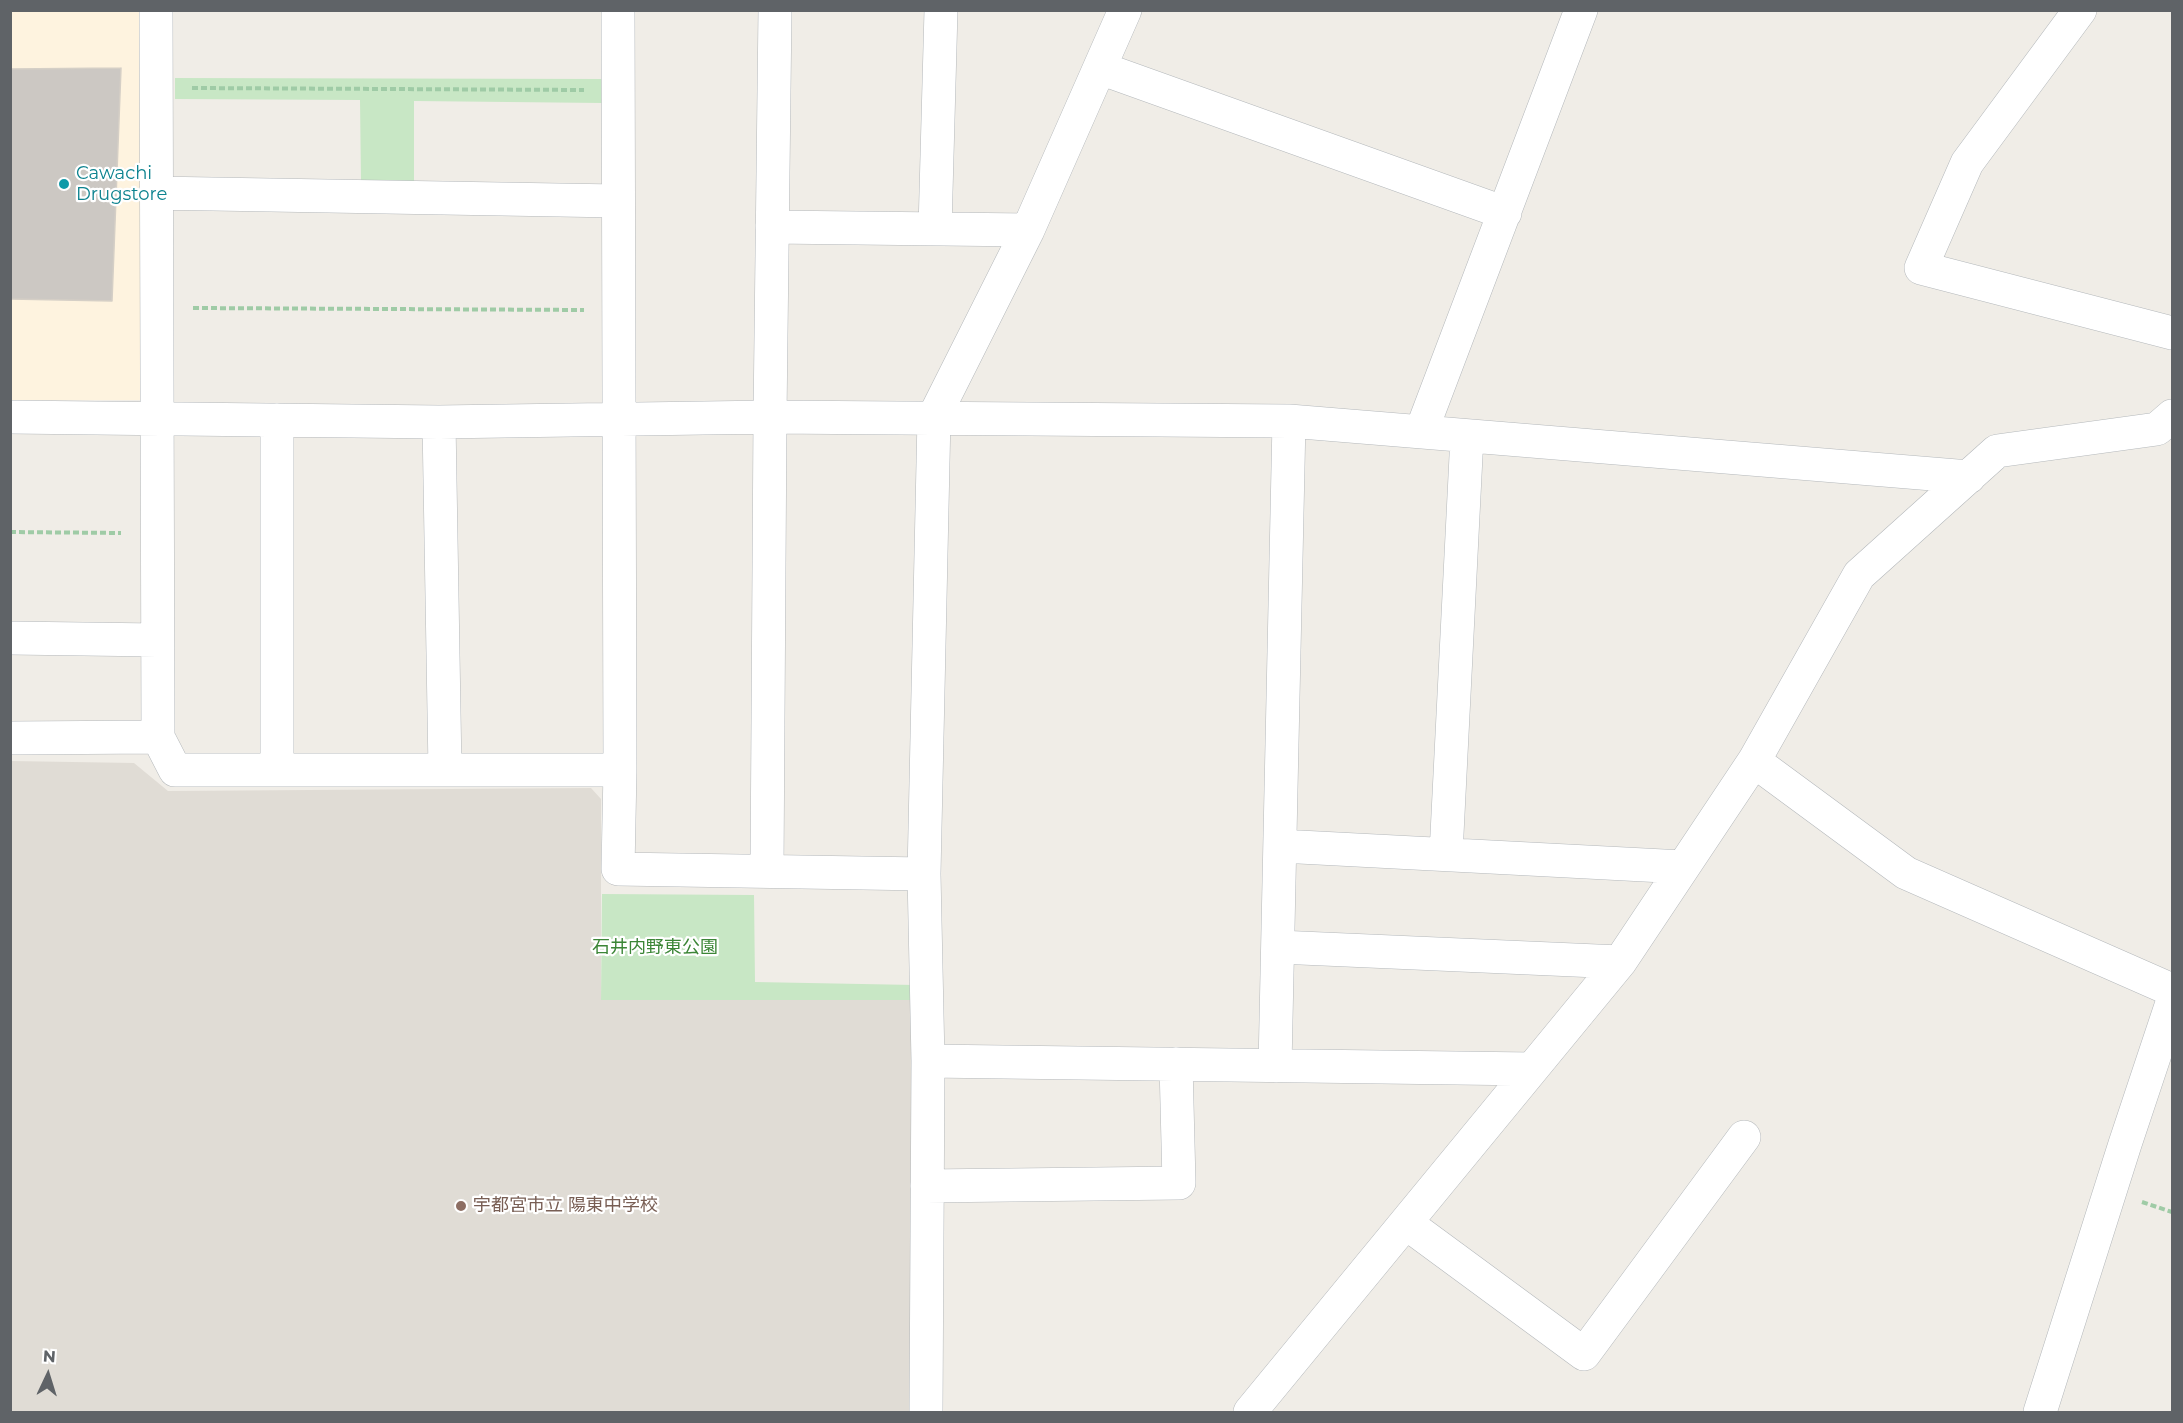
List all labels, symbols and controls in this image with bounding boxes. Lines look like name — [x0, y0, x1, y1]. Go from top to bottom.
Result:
place label: Cawachi Drugstore — [76, 163, 167, 206]
marker: Cawachi Drugstore — [57, 177, 71, 191]
park label: 石井内野東公園 — [592, 937, 718, 959]
place label: 宇都宮市立 陽東中学校 — [473, 1195, 658, 1217]
marker: 宇都宮市立 陽東中学校 — [454, 1199, 468, 1213]
north arrow — [18, 1345, 78, 1405]
text: N — [42, 1347, 56, 1366]

